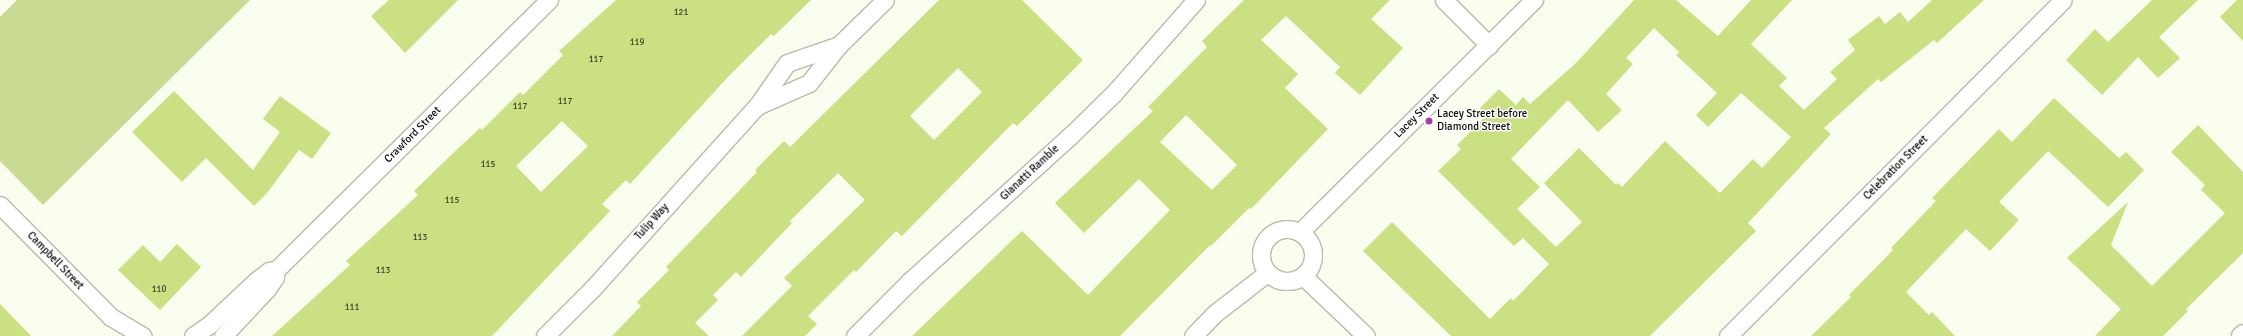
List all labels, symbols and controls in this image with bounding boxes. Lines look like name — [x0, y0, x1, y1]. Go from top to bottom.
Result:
house number: 121 — [674, 8, 688, 18]
house number: 119 — [630, 38, 644, 48]
house number: 117 — [589, 55, 603, 65]
street label: Lacey Street — [1392, 91, 1442, 141]
house number: 117 — [558, 97, 572, 107]
house number: 117 — [513, 102, 527, 112]
street label: Crawford Street — [382, 104, 444, 166]
place label: Lacey Street before Diamond Street — [1437, 108, 1527, 134]
marker: Lacey Street before Diamond Street — [1424, 116, 1434, 126]
street label: Celebration Street — [1861, 133, 1931, 203]
street label: Gianatti Ramble — [998, 142, 1062, 204]
house number: 115 — [481, 160, 495, 170]
house number: 115 — [445, 196, 459, 206]
street label: Tulip Way — [632, 201, 672, 243]
street label: Campbell Street — [24, 229, 86, 293]
house number: 113 — [413, 233, 427, 243]
house number: 113 — [376, 266, 390, 276]
house number: 110 — [152, 285, 166, 295]
house number: 111 — [345, 303, 359, 313]

